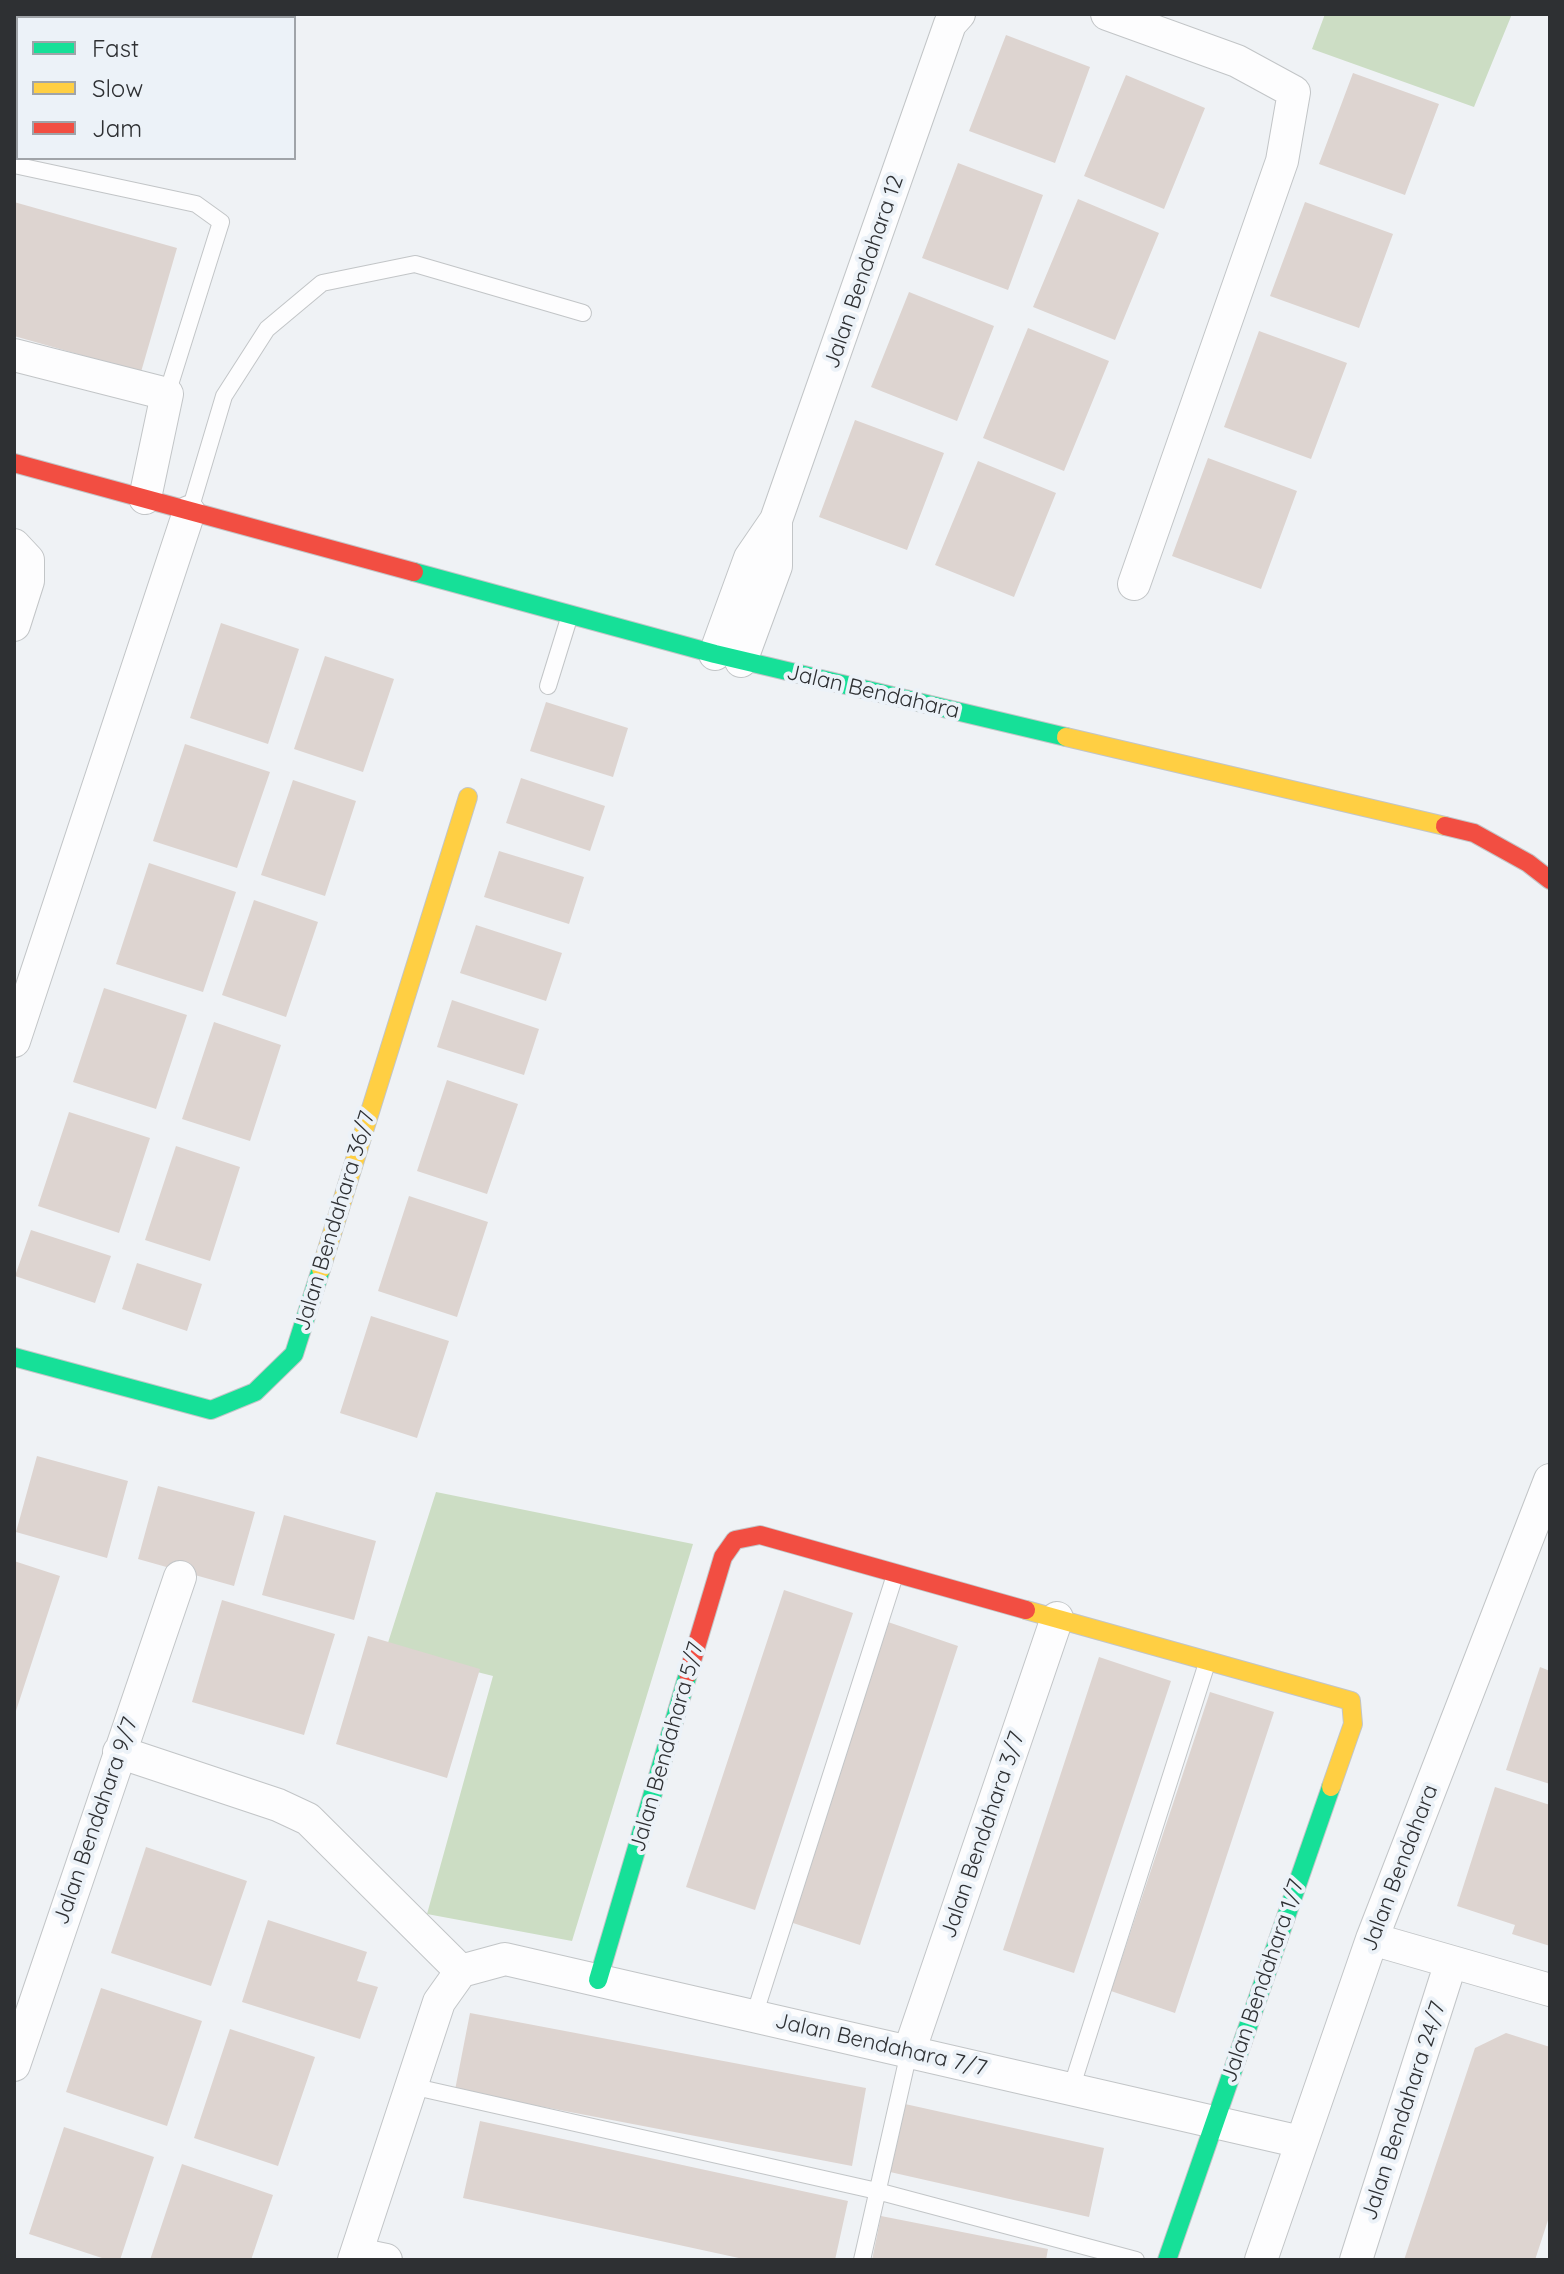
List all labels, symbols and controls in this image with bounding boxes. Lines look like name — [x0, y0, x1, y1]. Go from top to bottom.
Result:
legend — [16, 16, 296, 160]
text: Fast — [92, 33, 139, 63]
text: Slow — [92, 73, 143, 103]
text: Jam — [92, 113, 142, 143]
street label: Jalan Bendahara 12 — [819, 172, 909, 372]
street label: Jalan Bendahara — [784, 659, 962, 725]
street label: Jalan Bendahara 36/7 — [289, 1108, 381, 1334]
street label: Jalan Bendahara 5/7 — [624, 1639, 710, 1855]
street label: Jalan Bendahara 9/7 — [48, 1714, 144, 1928]
street label: Jalan Bendahara 3/7 — [935, 1728, 1031, 1942]
street label: Jalan Bendahara — [1356, 1781, 1444, 1955]
street label: Jalan Bendahara 1/7 — [1216, 1876, 1310, 2086]
street label: Jalan Bendahara 24/7 — [1356, 1998, 1452, 2224]
street label: Jalan Bendahara 7/7 — [773, 2008, 989, 2082]

